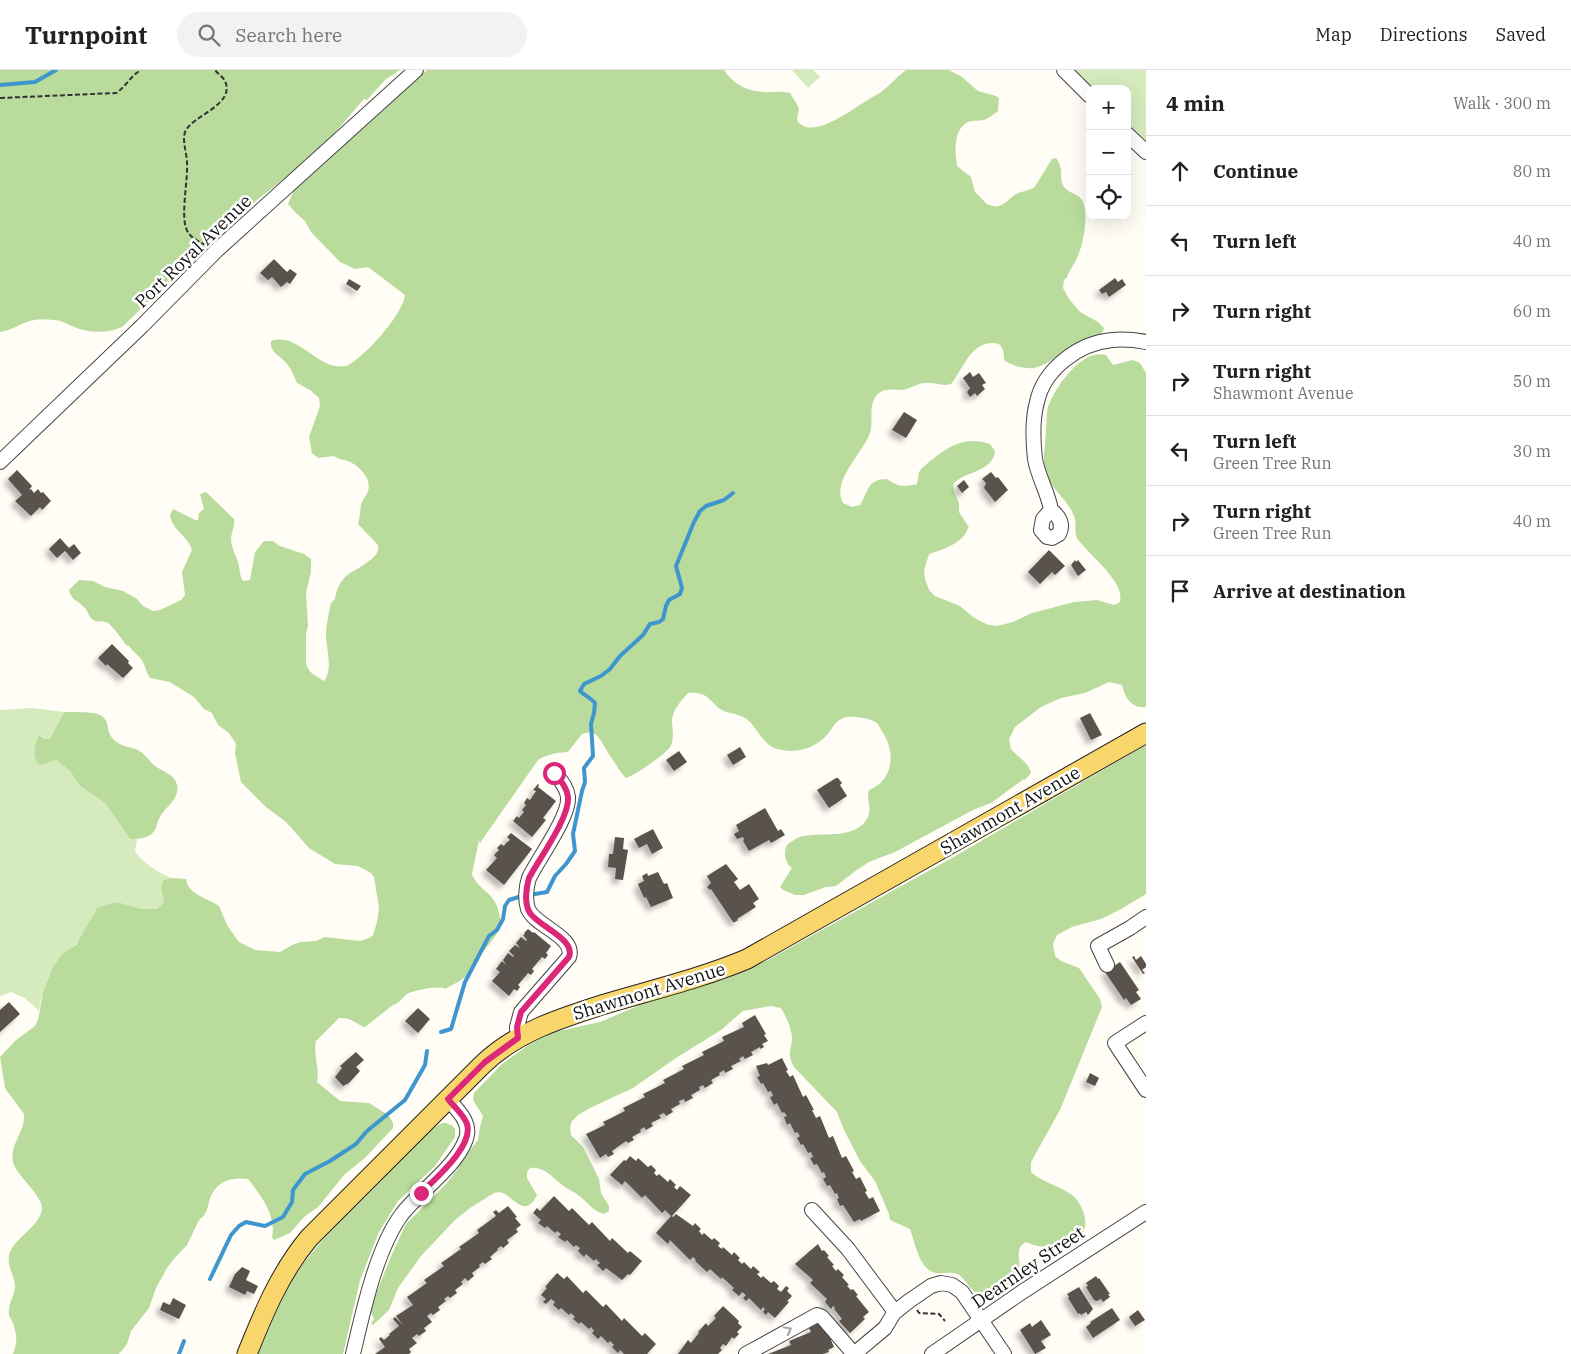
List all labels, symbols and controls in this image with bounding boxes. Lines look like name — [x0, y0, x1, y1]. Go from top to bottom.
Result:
search box — [177, 12, 527, 57]
text: Turnpoint — [25, 19, 147, 51]
icon: search — [195, 21, 223, 49]
text: Search here — [235, 23, 342, 47]
text: Map — [1315, 23, 1352, 46]
text: Directions — [1380, 23, 1468, 46]
text: Saved — [1496, 23, 1546, 46]
map controls — [1086, 85, 1131, 220]
button: + — [1086, 85, 1131, 130]
text: 4 min — [1166, 89, 1225, 117]
text: Walk · 300 m — [1453, 93, 1551, 113]
button: − — [1086, 130, 1131, 175]
icon: ahead — [1166, 157, 1194, 185]
text: Continue — [1213, 159, 1298, 183]
text: 80 m — [1513, 161, 1551, 181]
button: locate — [1086, 175, 1131, 220]
street label: Port Royal Avenue — [130, 189, 256, 313]
icon: left — [1166, 227, 1194, 255]
text: Turn left — [1213, 229, 1296, 253]
text: 40 m — [1513, 231, 1551, 251]
icon: right — [1166, 297, 1194, 325]
text: Turn right — [1213, 299, 1311, 323]
text: 60 m — [1513, 301, 1551, 321]
text: Turn right — [1213, 359, 1311, 383]
icon: right — [1166, 367, 1194, 395]
text: 50 m — [1513, 371, 1551, 391]
text: Shawmont Avenue — [1213, 383, 1354, 403]
text: Turn left — [1213, 429, 1296, 453]
icon: left — [1166, 437, 1194, 465]
text: 30 m — [1513, 441, 1551, 461]
text: Green Tree Run — [1213, 453, 1332, 473]
text: Turn right — [1213, 499, 1311, 523]
icon: right — [1166, 507, 1194, 535]
text: 40 m — [1513, 511, 1551, 531]
text: Green Tree Run — [1213, 523, 1332, 543]
icon: arrive — [1166, 577, 1194, 605]
text: Arrive at destination — [1213, 579, 1406, 603]
street label: Shawmont Avenue — [936, 761, 1084, 859]
route start — [543, 762, 566, 785]
street label: Shawmont Avenue — [570, 957, 728, 1025]
route end — [410, 1182, 433, 1205]
street label: Dearnley Street — [967, 1221, 1089, 1313]
one-way arrow — [783, 1326, 792, 1336]

